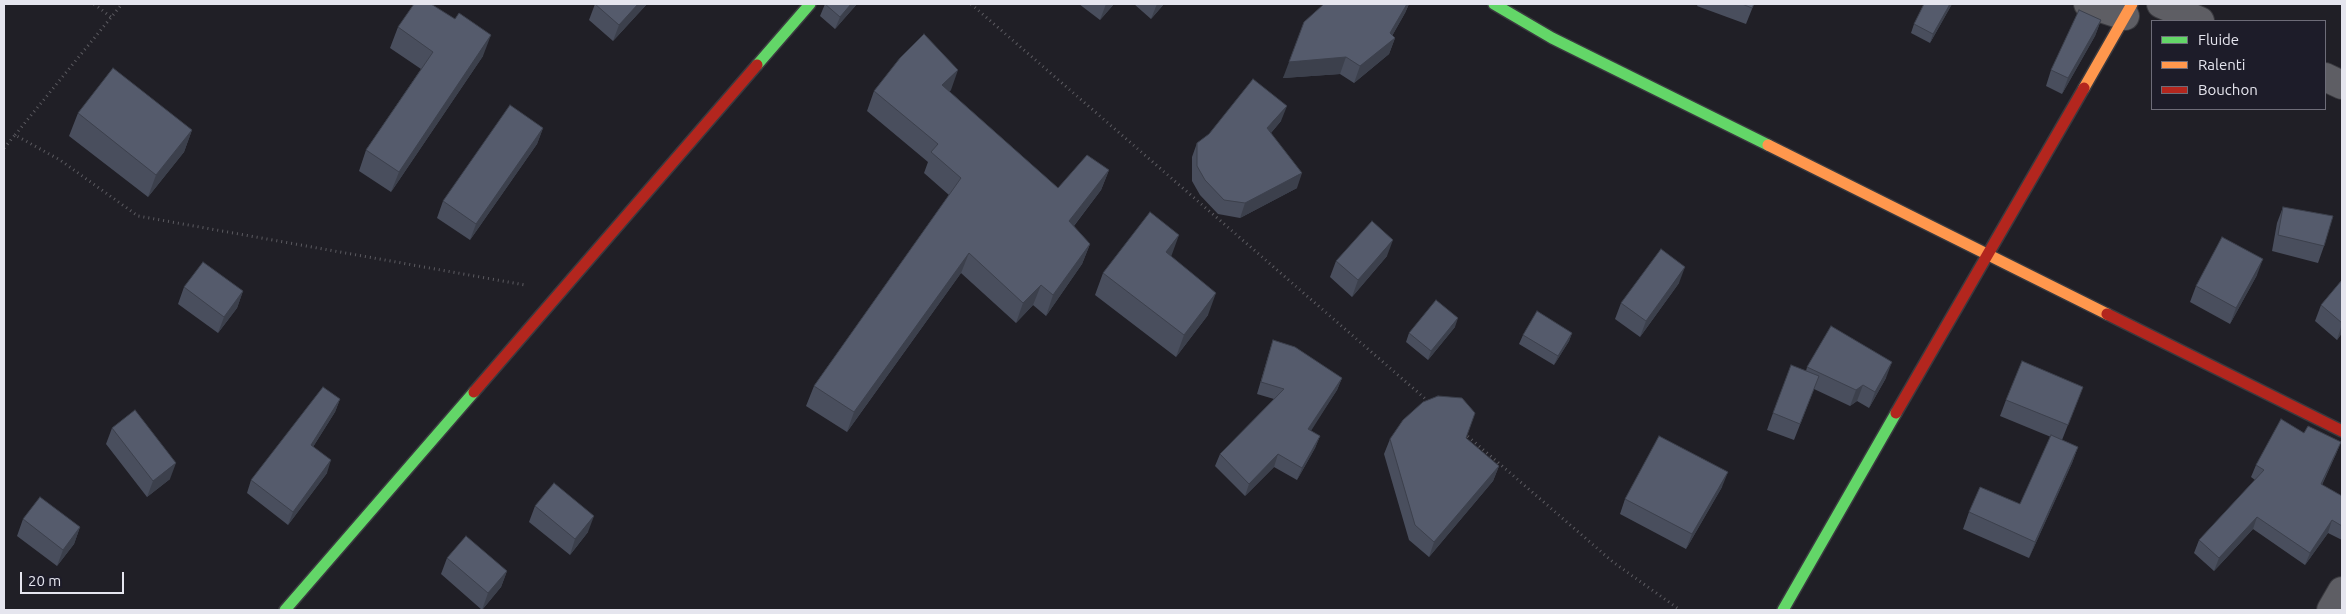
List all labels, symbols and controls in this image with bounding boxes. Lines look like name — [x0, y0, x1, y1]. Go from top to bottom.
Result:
legend — [2151, 20, 2326, 110]
text: Fluide — [2198, 31, 2239, 48]
text: Ralenti — [2198, 56, 2245, 73]
text: Bouchon — [2198, 81, 2258, 98]
scale bar — [22, 562, 126, 594]
text: 20 m — [28, 572, 61, 589]

